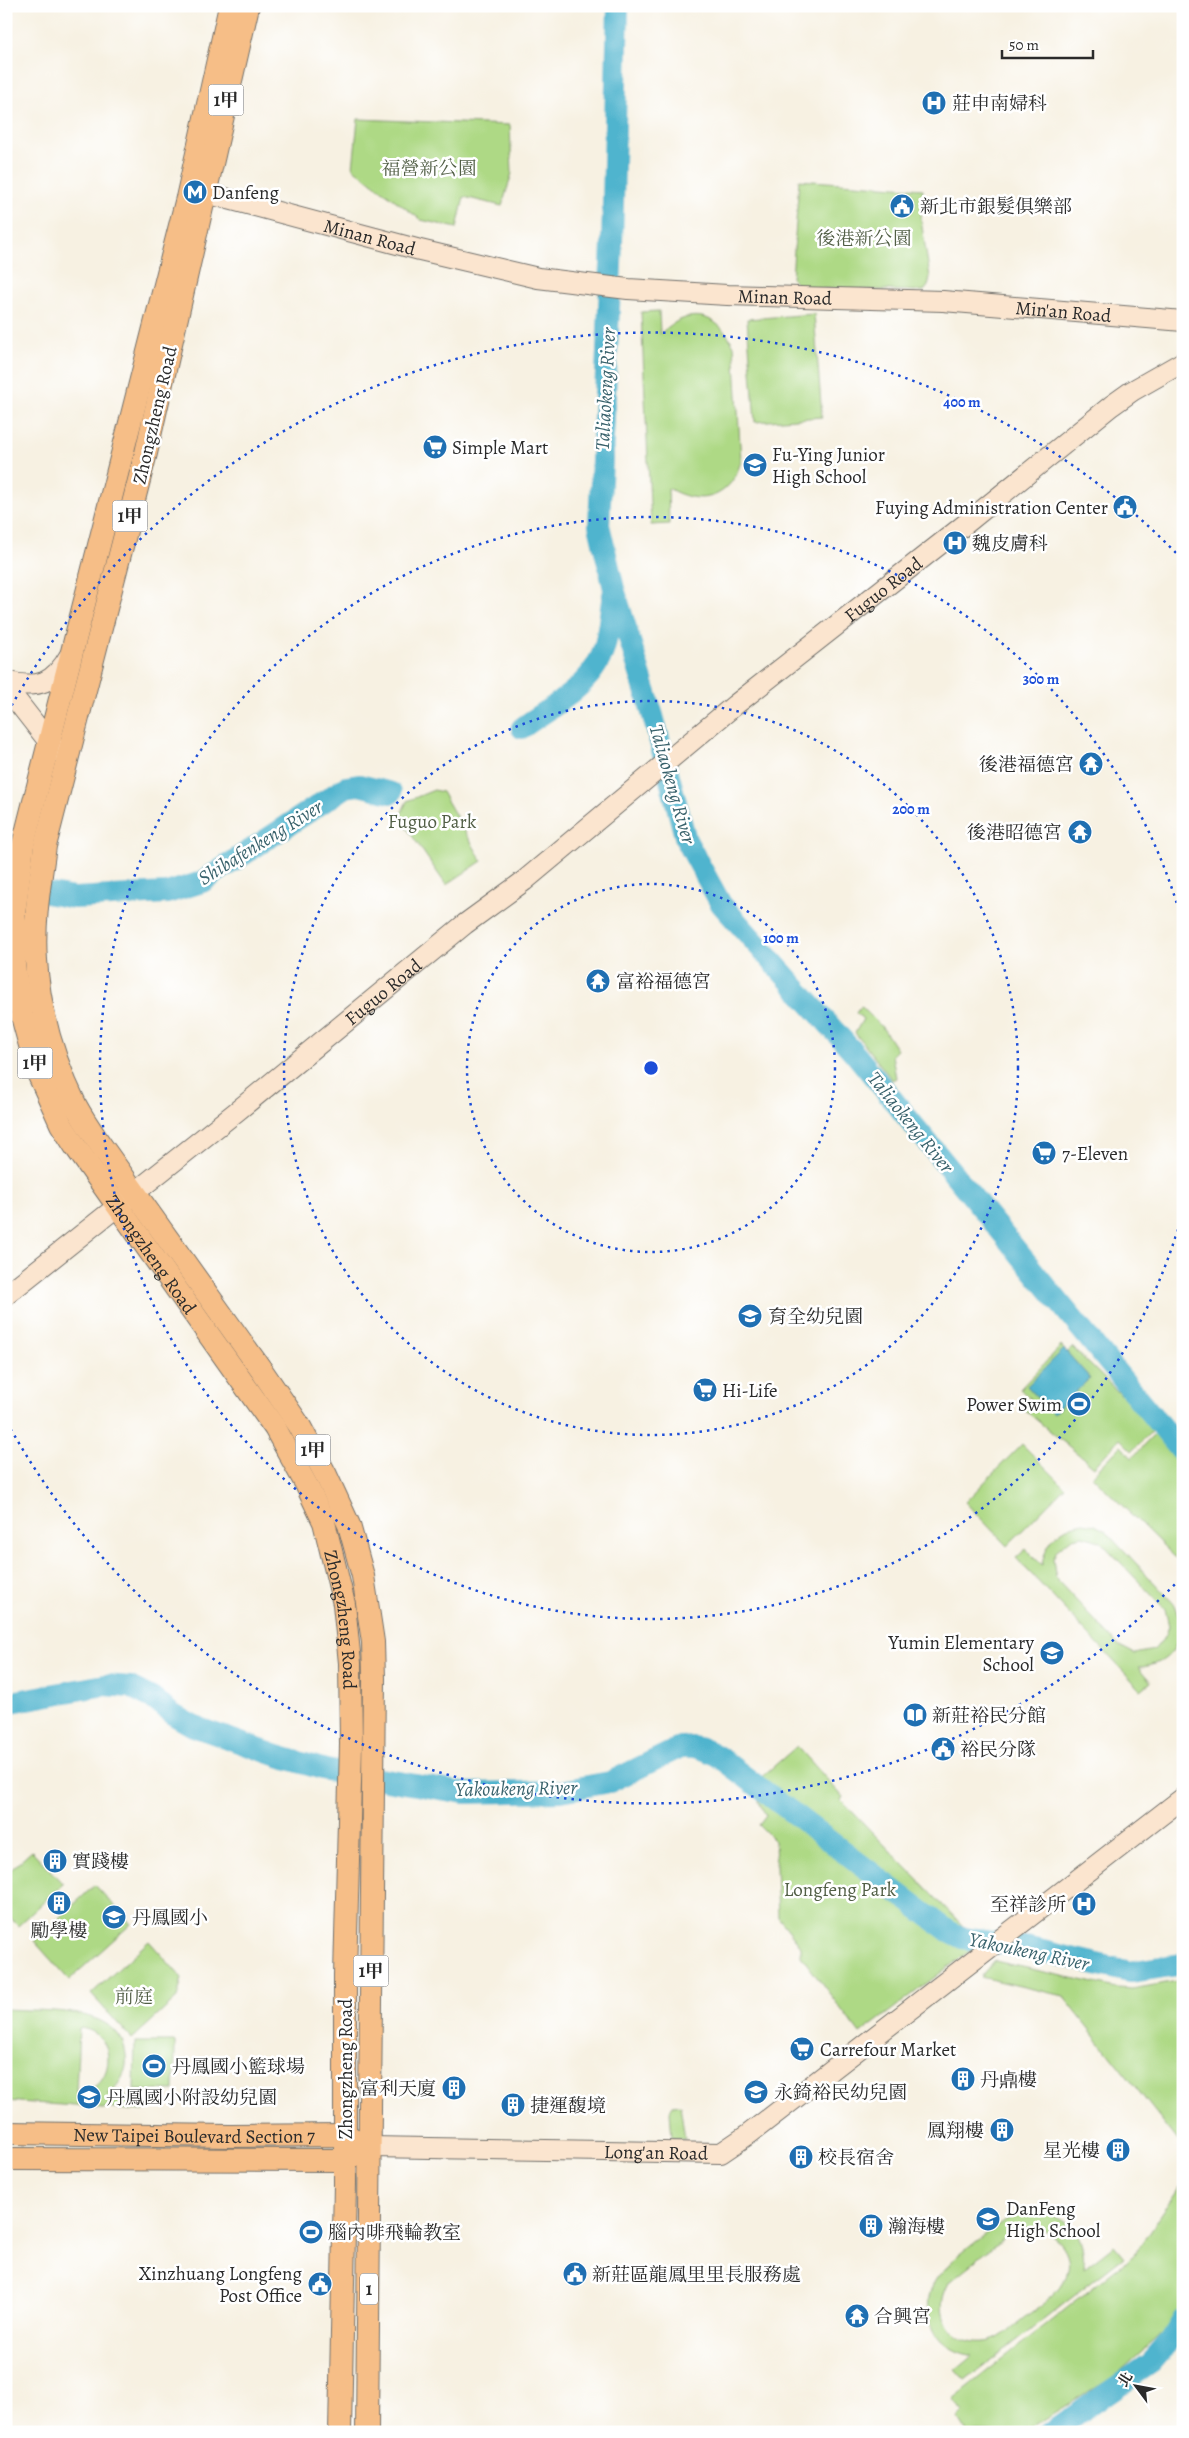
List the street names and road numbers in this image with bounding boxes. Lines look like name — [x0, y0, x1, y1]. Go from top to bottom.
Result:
road number: 1甲 — [208, 84, 244, 116]
street label: Minan Road — [321, 213, 419, 262]
street label: Minan Road — [737, 283, 833, 312]
street label: Min'an Road — [1014, 295, 1113, 329]
street label: Zhongzheng Road — [126, 343, 184, 487]
road number: 1甲 — [112, 501, 148, 532]
street label: Fuguo Road — [839, 550, 929, 629]
street label: Fuguo Road — [339, 952, 428, 1032]
road number: 1甲 — [18, 1048, 52, 1078]
street label: Zhongzheng Road — [99, 1189, 203, 1320]
road number: 1甲 — [296, 1434, 330, 1466]
street label: Zhongzheng Road — [317, 1547, 362, 1690]
road number: 1甲 — [354, 1955, 388, 1986]
street label: Zhongzheng Road — [333, 1998, 359, 2139]
street label: New Taipei Boulevard Section 7 — [73, 2122, 315, 2150]
street label: Long'an Road — [604, 2139, 709, 2167]
road number: 1 — [360, 2274, 378, 2304]

